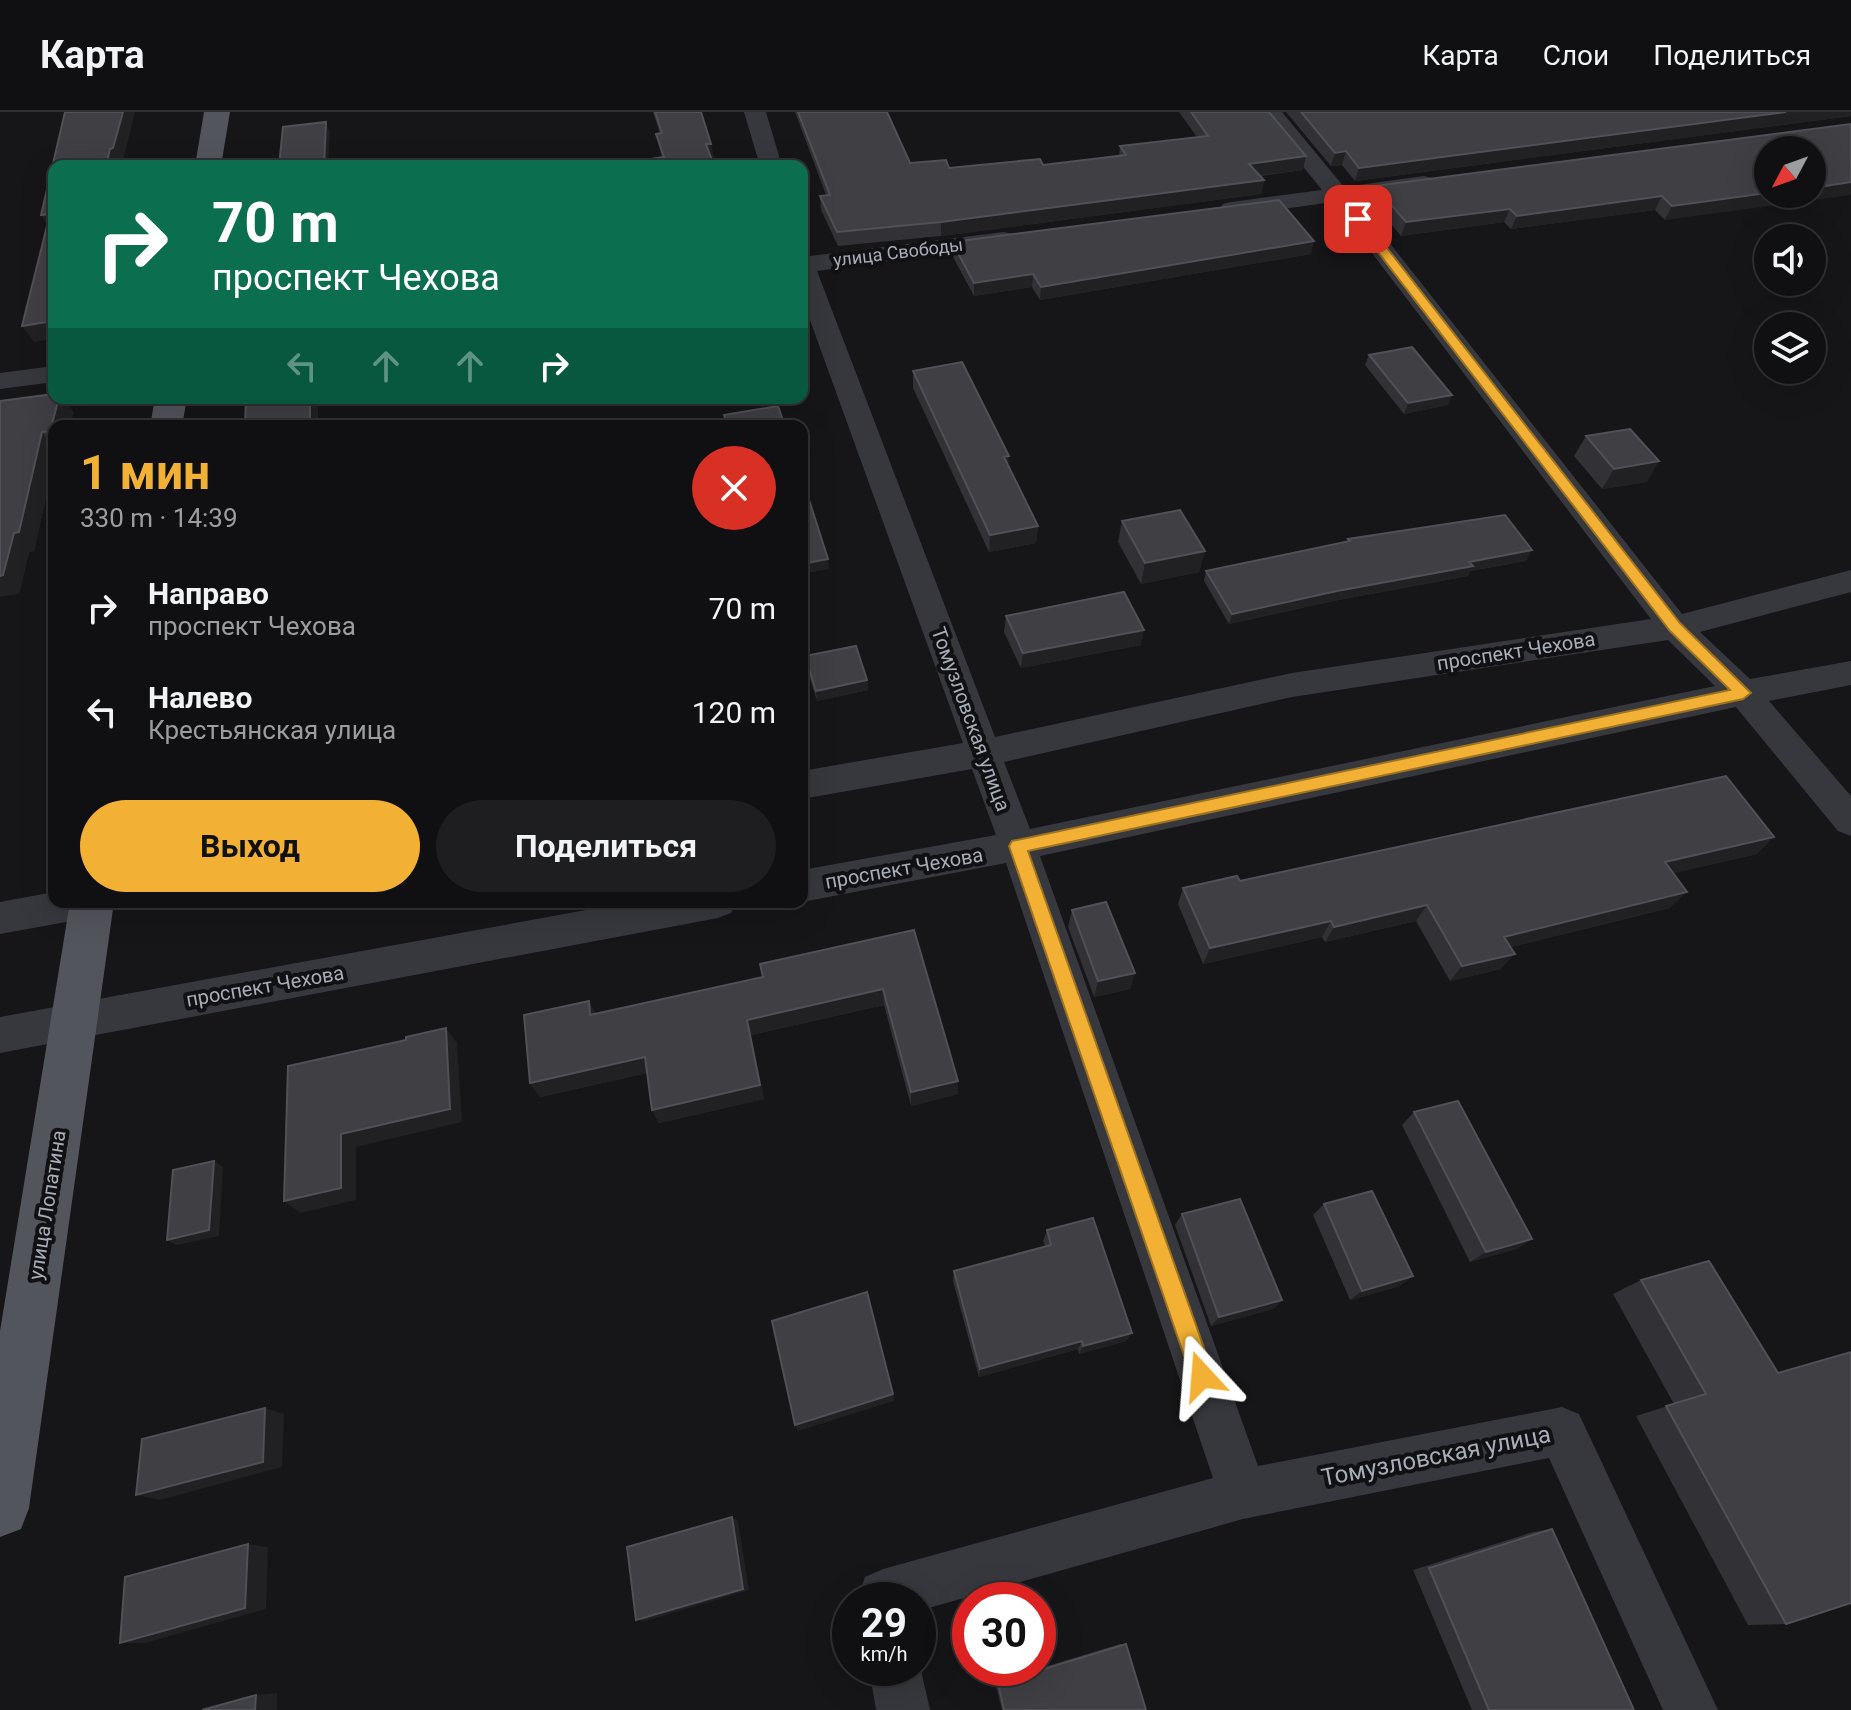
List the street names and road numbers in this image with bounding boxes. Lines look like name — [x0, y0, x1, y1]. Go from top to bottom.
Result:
street label: улица Свободы — [832, 234, 964, 270]
street label: Томузловская улица — [927, 624, 1015, 814]
street label: проспект Чехова — [1435, 627, 1597, 675]
street label: проспект Чехова — [823, 842, 985, 894]
street label: проспект Чехова — [184, 960, 346, 1012]
street label: улица Лопатина — [23, 1128, 71, 1282]
street label: Томузловская улица — [1319, 1420, 1553, 1492]

